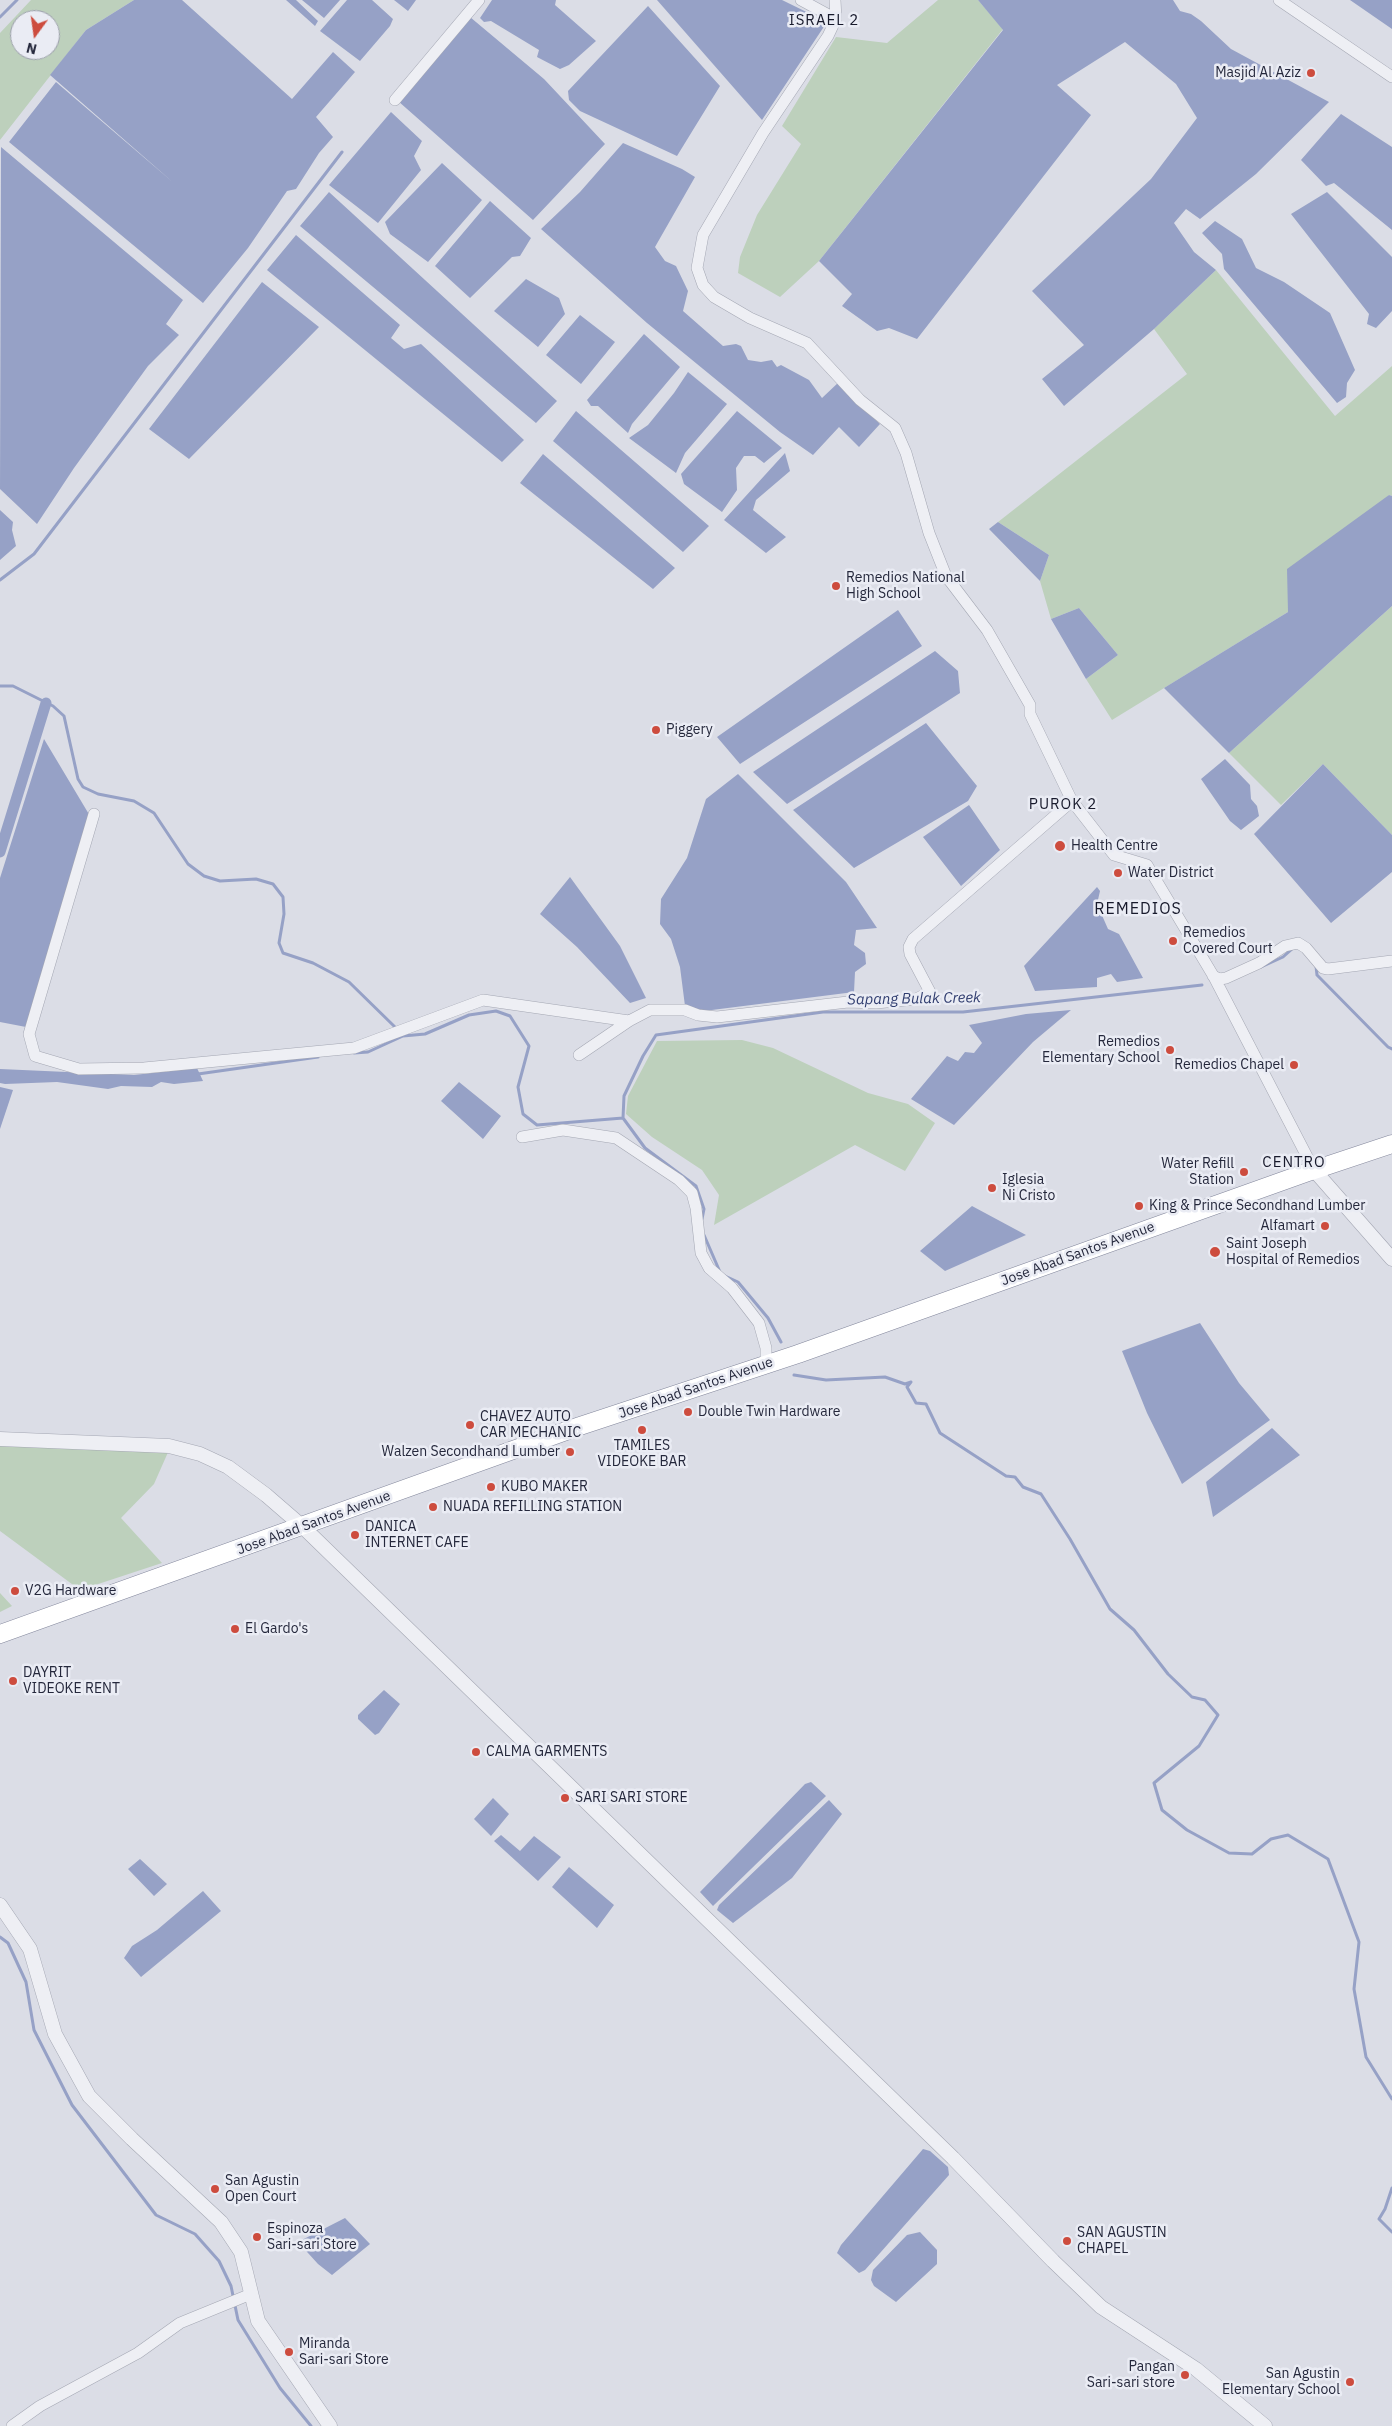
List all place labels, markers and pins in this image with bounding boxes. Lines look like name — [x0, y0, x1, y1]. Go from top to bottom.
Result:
place label: Masjid Al Aziz — [1215, 65, 1301, 81]
marker: Masjid Al Aziz — [1305, 67, 1317, 79]
place label: Remedios National High School — [846, 570, 965, 602]
marker: Remedios National High School — [830, 580, 842, 592]
place label: Piggery — [666, 722, 713, 738]
marker: Piggery — [650, 724, 662, 736]
place label: Health Centre — [1071, 838, 1158, 854]
marker: Health Centre — [1053, 839, 1067, 853]
place label: Water District — [1128, 865, 1214, 881]
marker: Water District — [1112, 867, 1124, 879]
place label: Remedios Covered Court — [1183, 925, 1273, 958]
marker: Remedios Covered Court — [1167, 935, 1179, 947]
place label: Remedios Elementary School — [1042, 1034, 1160, 1066]
marker: Remedios Elementary School — [1164, 1044, 1176, 1056]
place label: Remedios Chapel — [1174, 1057, 1284, 1073]
marker: Remedios Chapel — [1288, 1059, 1300, 1071]
place label: Water Refill Station — [1161, 1156, 1234, 1188]
marker: Water Refill Station — [1238, 1166, 1250, 1178]
place label: Iglesia Ni Cristo — [1002, 1172, 1055, 1204]
marker: Iglesia Ni Cristo — [986, 1182, 998, 1194]
place label: King & Prince Secondhand Lumber — [1149, 1198, 1365, 1214]
marker: King & Prince Secondhand Lumber — [1133, 1200, 1145, 1212]
place label: Alfamart — [1260, 1218, 1315, 1234]
marker: Alfamart — [1319, 1220, 1331, 1232]
place label: Saint Joseph Hospital of Remedios — [1226, 1236, 1360, 1268]
marker: Saint Joseph Hospital of Remedios — [1208, 1245, 1222, 1259]
place label: Double Twin Hardware — [698, 1404, 840, 1420]
marker: Double Twin Hardware — [682, 1406, 694, 1418]
place label: CHAVEZ AUTO CAR MECHANIC — [480, 1409, 581, 1441]
marker: CHAVEZ AUTO CAR MECHANIC — [464, 1419, 476, 1431]
marker: TAMILES VIDEOKE BAR — [636, 1424, 648, 1436]
place label: TAMILES VIDEOKE BAR — [598, 1438, 686, 1470]
place label: Walzen Secondhand Lumber — [382, 1444, 560, 1460]
marker: Walzen Secondhand Lumber — [564, 1446, 576, 1458]
place label: KUBO MAKER — [501, 1479, 588, 1495]
marker: KUBO MAKER — [485, 1481, 497, 1493]
place label: NUADA REFILLING STATION — [443, 1499, 622, 1515]
marker: NUADA REFILLING STATION — [427, 1501, 439, 1513]
place label: DANICA INTERNET CAFE — [365, 1519, 469, 1551]
marker: DANICA INTERNET CAFE — [349, 1529, 361, 1541]
place label: V2G Hardware — [25, 1583, 116, 1599]
marker: V2G Hardware — [9, 1585, 21, 1597]
place label: El Gardo's — [245, 1621, 308, 1637]
marker: El Gardo's — [229, 1623, 241, 1635]
place label: DAYRIT VIDEOKE RENT — [23, 1665, 120, 1698]
marker: DAYRIT VIDEOKE RENT — [7, 1675, 19, 1687]
place label: CALMA GARMENTS — [486, 1744, 607, 1760]
marker: CALMA GARMENTS — [470, 1746, 482, 1758]
place label: SARI SARI STORE — [575, 1790, 688, 1806]
marker: SARI SARI STORE — [559, 1792, 571, 1804]
place label: San Agustin Open Court — [225, 2173, 299, 2206]
marker: San Agustin Open Court — [209, 2183, 221, 2195]
place label: Espinoza Sari-sari Store — [267, 2221, 357, 2254]
place label: SAN AGUSTIN CHAPEL — [1077, 2225, 1167, 2258]
marker: Espinoza Sari-sari Store — [251, 2231, 263, 2243]
marker: SAN AGUSTIN CHAPEL — [1061, 2235, 1073, 2247]
place label: Miranda Sari-sari Store — [299, 2336, 389, 2368]
marker: Miranda Sari-sari Store — [283, 2346, 295, 2358]
place label: Pangan Sari-sari store — [1087, 2359, 1175, 2392]
place label: San Agustin Elementary School — [1222, 2366, 1340, 2398]
marker: Pangan Sari-sari store — [1179, 2369, 1191, 2381]
marker: San Agustin Elementary School — [1344, 2376, 1356, 2388]

